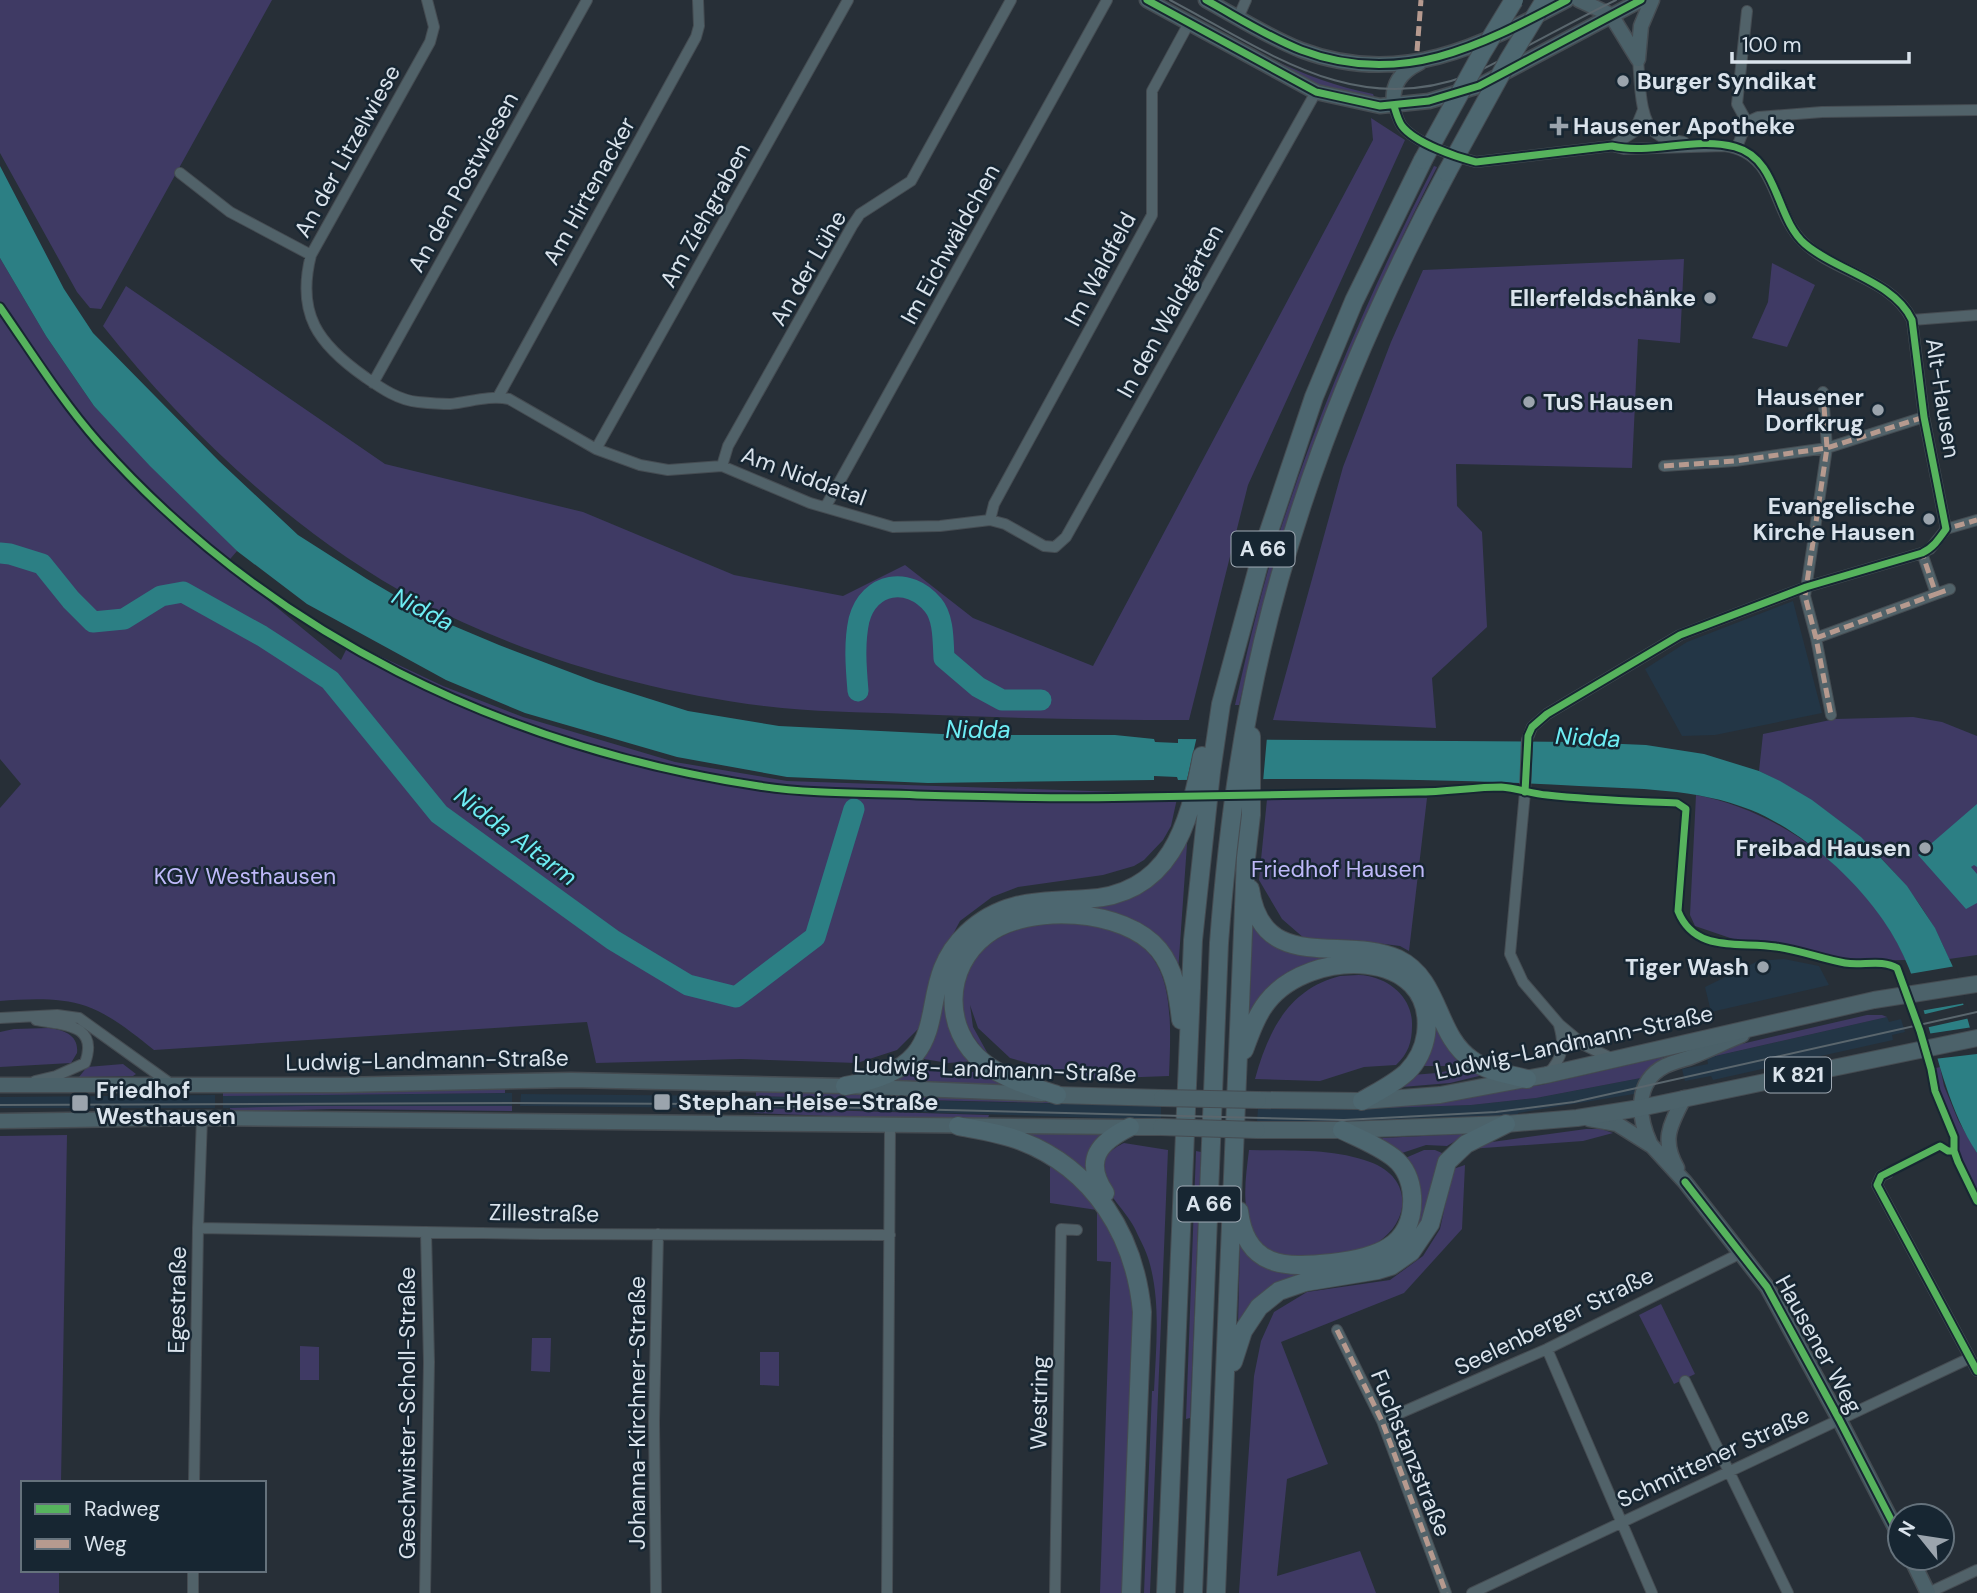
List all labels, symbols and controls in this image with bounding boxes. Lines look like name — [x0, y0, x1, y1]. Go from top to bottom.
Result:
scale bar — [1732, 21, 1909, 65]
text: 100 m — [1742, 31, 1802, 59]
street label: An der Litzelwiese — [287, 59, 407, 243]
place label: Burger Syndikat — [1637, 66, 1816, 96]
marker: Burger Syndikat — [1615, 73, 1631, 89]
street label: An den Postwiesen — [401, 87, 525, 277]
place label: Hausener Apotheke — [1573, 111, 1795, 141]
street label: Am Hirtenacker — [536, 112, 642, 270]
marker: Hausener Apotheke — [1551, 118, 1567, 134]
street label: Am Ziehgraben — [653, 137, 757, 293]
street label: Im Eichwäldchen — [894, 159, 1006, 329]
street label: An der Lühe — [763, 205, 853, 331]
street label: Im Waldfeld — [1057, 207, 1143, 331]
street label: In den Waldgärten — [1110, 219, 1230, 403]
place label: Ellerfeldschänke — [1510, 283, 1696, 313]
marker: Ellerfeldschänke — [1702, 290, 1718, 306]
street label: Alt-Hausen — [1919, 336, 1967, 460]
place label: Hausener Dorfkrug — [1756, 382, 1864, 438]
place label: TuS Hausen — [1543, 387, 1673, 417]
marker: TuS Hausen — [1521, 394, 1537, 410]
marker: Hausener Dorfkrug — [1870, 402, 1886, 418]
street label: Am Niddatal — [737, 440, 871, 512]
place label: Evangelische Kirche Hausen — [1753, 491, 1915, 547]
marker: Evangelische Kirche Hausen — [1921, 511, 1937, 527]
road number: A 66 — [1232, 532, 1294, 566]
water label: Nidda — [387, 580, 459, 638]
water label: Nidda — [945, 714, 1011, 745]
water label: Nidda — [1554, 720, 1622, 754]
water label: Nidda Altarm — [448, 780, 584, 892]
place label: Freibad Hausen — [1735, 833, 1911, 863]
marker: Freibad Hausen — [1917, 840, 1933, 856]
park label: Friedhof Hausen — [1251, 854, 1425, 884]
park label: KGV Westhausen — [154, 861, 336, 891]
place label: Tiger Wash — [1625, 952, 1749, 982]
marker: Tiger Wash — [1755, 959, 1771, 975]
street label: Ludwig-Landmann-Straße — [1432, 998, 1716, 1086]
street label: Ludwig-Landmann-Straße — [285, 1043, 569, 1077]
street label: Ludwig-Landmann-Straße — [853, 1049, 1137, 1089]
road number: K 821 — [1765, 1058, 1831, 1092]
place label: Friedhof Westhausen — [96, 1075, 236, 1131]
place label: Stephan-Heise-Straße — [678, 1087, 938, 1117]
marker: Stephan-Heise-Straße — [652, 1092, 672, 1112]
marker: Friedhof Westhausen — [70, 1093, 90, 1113]
road number: A 66 — [1178, 1186, 1240, 1222]
street label: Zillestraße — [489, 1197, 599, 1229]
street label: Egestraße — [161, 1246, 193, 1354]
street label: Seelenberger Straße — [1449, 1260, 1659, 1382]
street label: Geschwister-Scholl-Straße — [392, 1267, 422, 1559]
street label: Hausener Weg — [1769, 1269, 1869, 1419]
street label: Johanna-Kirchner-Straße — [622, 1276, 652, 1550]
street label: Westring — [1023, 1355, 1055, 1450]
street label: Fuchstanzstraße — [1364, 1365, 1458, 1541]
street label: Schmittener Straße — [1612, 1399, 1814, 1515]
legend — [21, 1481, 266, 1572]
text: Radweg — [84, 1495, 160, 1523]
north arrow — [1886, 1502, 1956, 1572]
text: N — [1892, 1516, 1921, 1541]
text: Weg — [84, 1530, 127, 1558]

